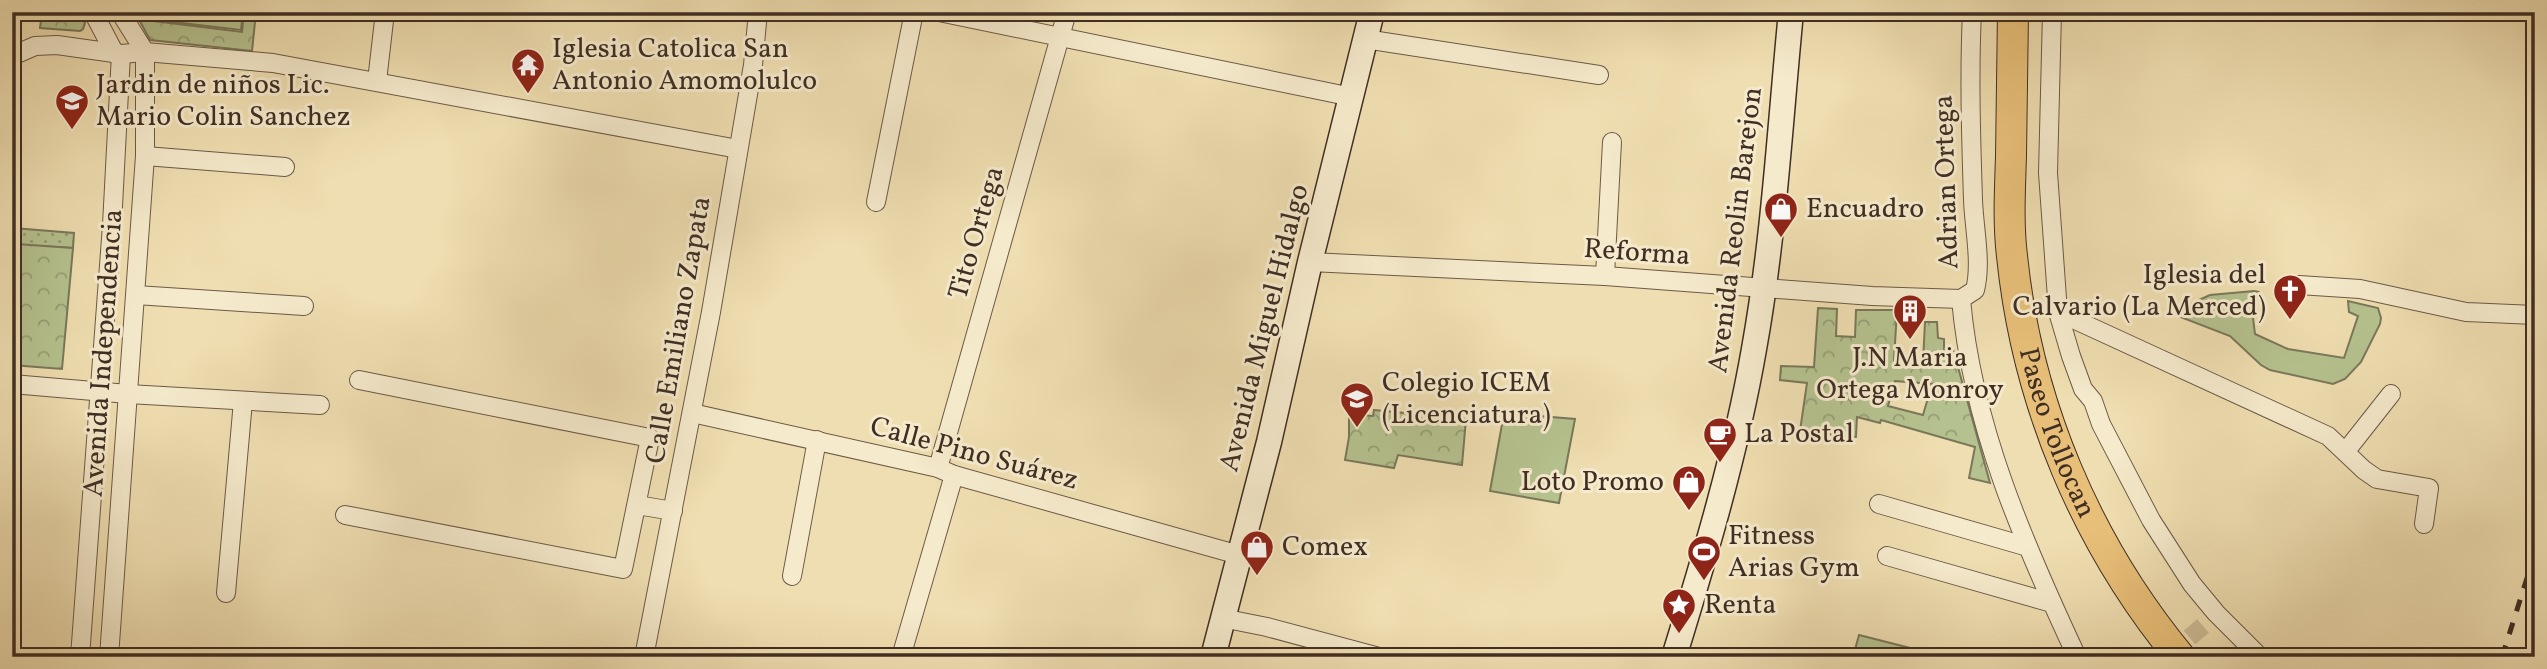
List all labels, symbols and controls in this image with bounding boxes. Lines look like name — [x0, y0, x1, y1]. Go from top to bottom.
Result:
place label: Iglesia Catolica San Antonio Amomolulco — [552, 30, 817, 101]
temple icon: Iglesia Catolica San Antonio Amomolulco — [509, 46, 547, 95]
place label: Jardin de niños Lic. Mario Colin Sanchez — [96, 66, 351, 137]
school or university icon: Jardin de niños Lic. Mario Colin Sanchez — [53, 82, 91, 131]
street label: Avenida Reolin Barejon — [1699, 85, 1773, 375]
street label: Adrian Ortega — [1924, 94, 1970, 270]
street label: Tito Ortega — [939, 162, 1015, 304]
street label: Avenida Miguel Hidalgo — [1210, 180, 1320, 476]
shop icon: Encuadro — [1762, 190, 1800, 239]
place label: Encuadro — [1806, 190, 1924, 229]
street label: Calle Emiliano Zapata — [636, 193, 722, 467]
street label: Avenida Independencia — [74, 208, 134, 498]
street label: Reforma — [1582, 230, 1692, 276]
place label: Iglesia del Calvario (La Merced) — [2012, 256, 2266, 327]
church icon: Iglesia del Calvario (La Merced) — [2271, 272, 2309, 321]
building icon: J.N Maria Ortega Monroy — [1891, 292, 1929, 341]
place label: J.N Maria Ortega Monroy — [1816, 339, 2004, 410]
street label: Paseo Tollocan — [2008, 343, 2106, 525]
place label: Colegio ICEM (Licenciatura) — [1382, 364, 1551, 435]
school or university icon: Colegio ICEM (Licenciatura) — [1338, 380, 1376, 429]
street label: Calle Pino Suárez — [866, 407, 1082, 501]
cafe icon: La Postal — [1701, 415, 1739, 464]
place label: La Postal — [1744, 415, 1854, 454]
place label: Loto Promo — [1521, 463, 1664, 502]
shop icon: Loto Promo — [1670, 463, 1708, 512]
place label: Fitness Arias Gym — [1728, 517, 1860, 588]
shop icon: Comex — [1238, 528, 1276, 577]
place label: Comex — [1282, 528, 1368, 567]
sports icon: Fitness Arias Gym — [1685, 533, 1723, 582]
place icon: Renta — [1660, 586, 1698, 635]
place label: Renta — [1704, 586, 1776, 625]

